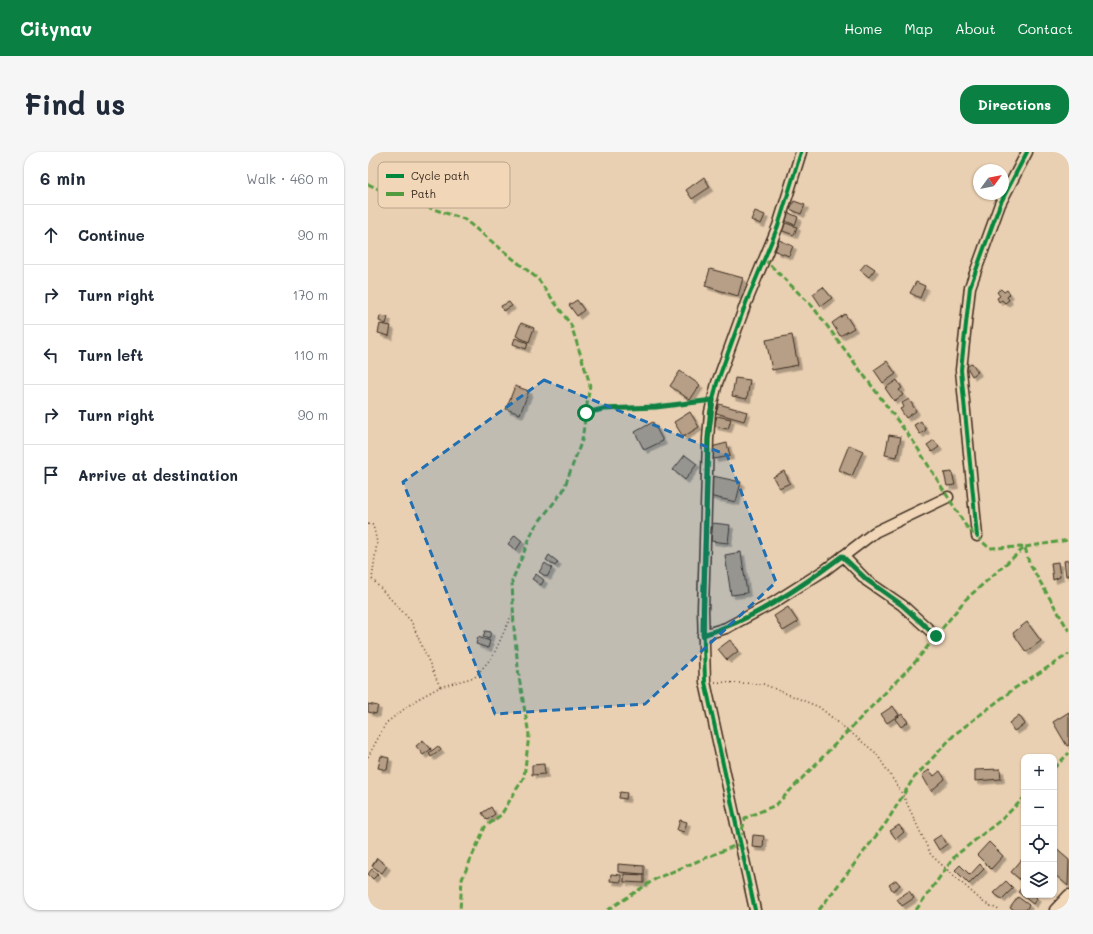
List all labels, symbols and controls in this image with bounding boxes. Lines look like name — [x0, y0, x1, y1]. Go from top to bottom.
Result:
text: Citynav — [20, 16, 92, 41]
text: Home — [844, 19, 882, 38]
text: Map — [904, 19, 933, 38]
text: About — [955, 19, 996, 38]
text: Contact — [1018, 19, 1073, 38]
button: Directions — [960, 85, 1069, 124]
text: Find us — [24, 86, 125, 122]
legend — [378, 162, 510, 208]
north arrow — [973, 164, 1009, 200]
text: 6 min — [40, 167, 85, 189]
text: Cycle path — [411, 168, 469, 183]
text: Walk · 460 m — [246, 170, 328, 187]
text: Path — [411, 186, 436, 201]
icon: ahead — [40, 224, 62, 246]
text: Continue — [78, 225, 145, 245]
text: 90 m — [298, 226, 328, 243]
icon: right — [40, 284, 62, 306]
text: Turn right — [78, 285, 155, 305]
text: 170 m — [292, 286, 328, 303]
icon: left — [40, 344, 62, 366]
text: Turn left — [78, 345, 143, 365]
text: 110 m — [294, 346, 328, 363]
icon: right — [40, 404, 62, 426]
route start — [577, 404, 595, 422]
text: Turn right — [78, 405, 155, 425]
text: 90 m — [298, 406, 328, 423]
icon: arrive — [40, 464, 62, 486]
text: Arrive at destination — [78, 465, 238, 485]
route end — [927, 627, 945, 645]
map controls — [1021, 754, 1057, 898]
button: + — [1021, 754, 1057, 790]
button: − — [1021, 790, 1057, 826]
button: locate — [1021, 826, 1057, 862]
button: layers — [1021, 862, 1057, 898]

